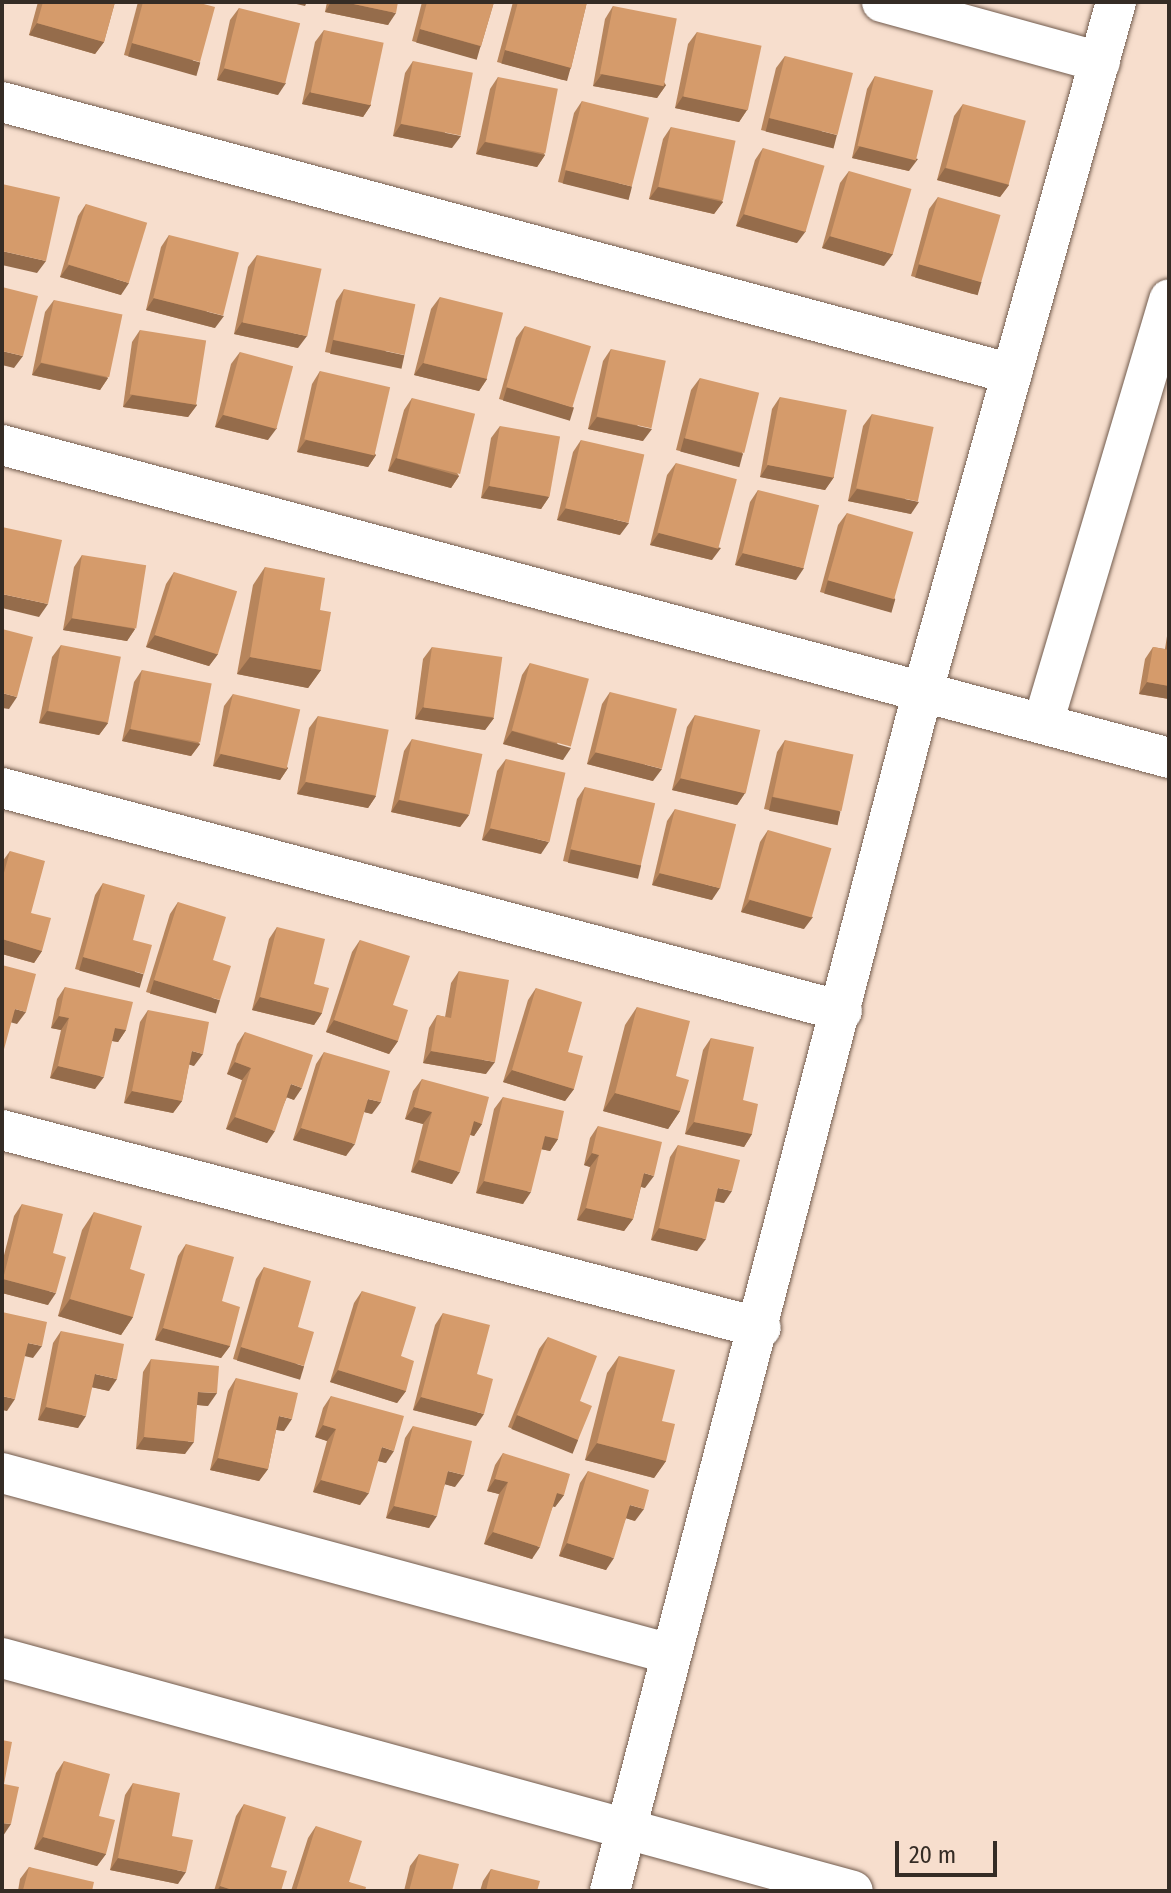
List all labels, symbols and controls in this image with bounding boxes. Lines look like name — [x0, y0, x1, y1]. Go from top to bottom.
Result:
scale bar — [899, 1825, 1001, 1875]
text: 20 m — [909, 1841, 956, 1869]

